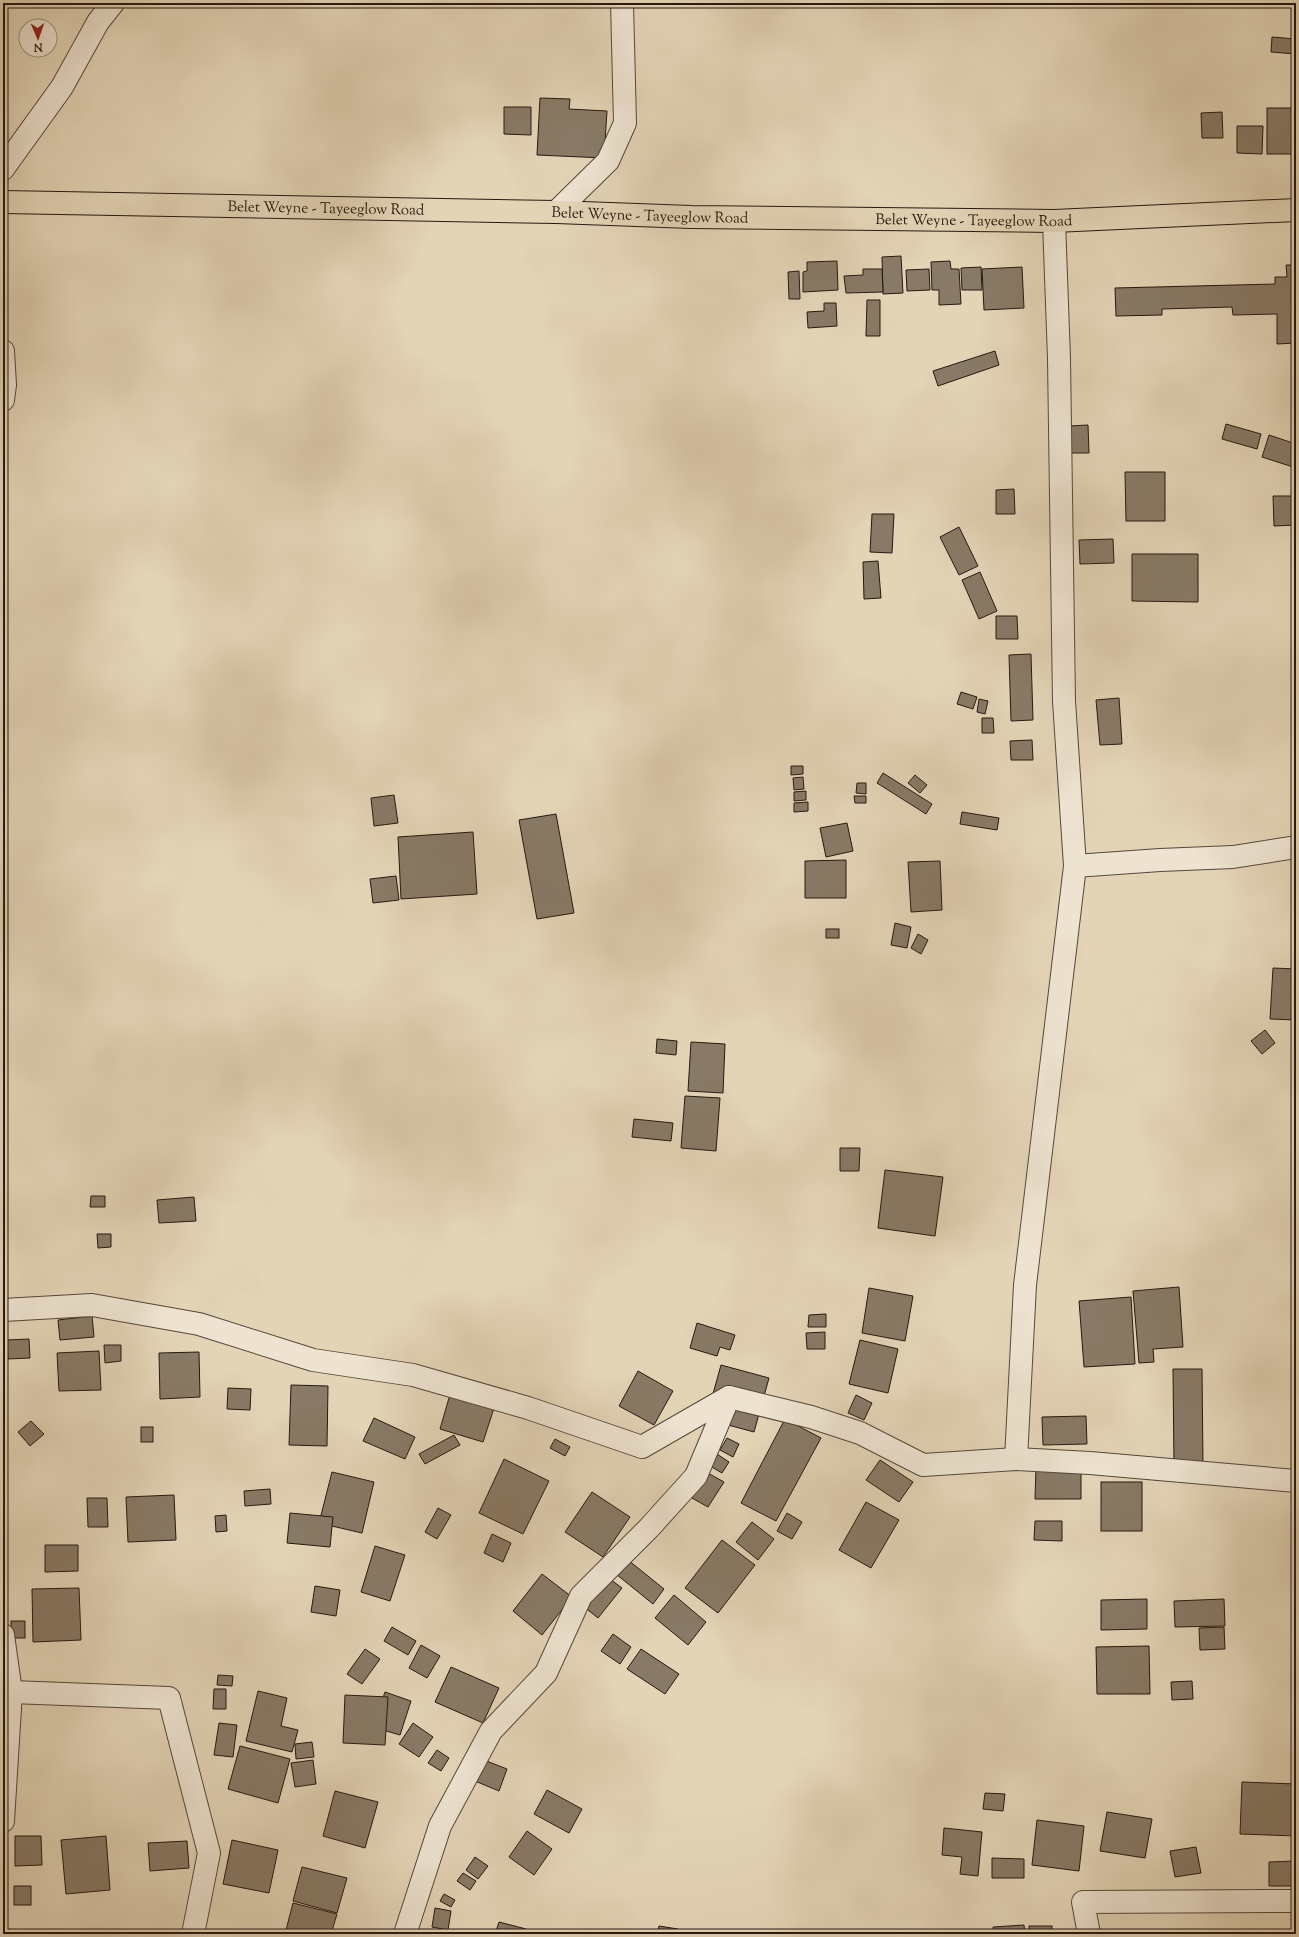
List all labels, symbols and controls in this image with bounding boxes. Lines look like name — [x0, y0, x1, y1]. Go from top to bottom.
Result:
north arrow — [18, 18, 58, 58]
text: N — [33, 39, 44, 55]
street label: Belet Weyne - Tayeeglow Road — [227, 197, 425, 222]
street label: Belet Weyne - Tayeeglow Road — [551, 203, 749, 230]
street label: Belet Weyne - Tayeeglow Road — [875, 210, 1073, 233]

